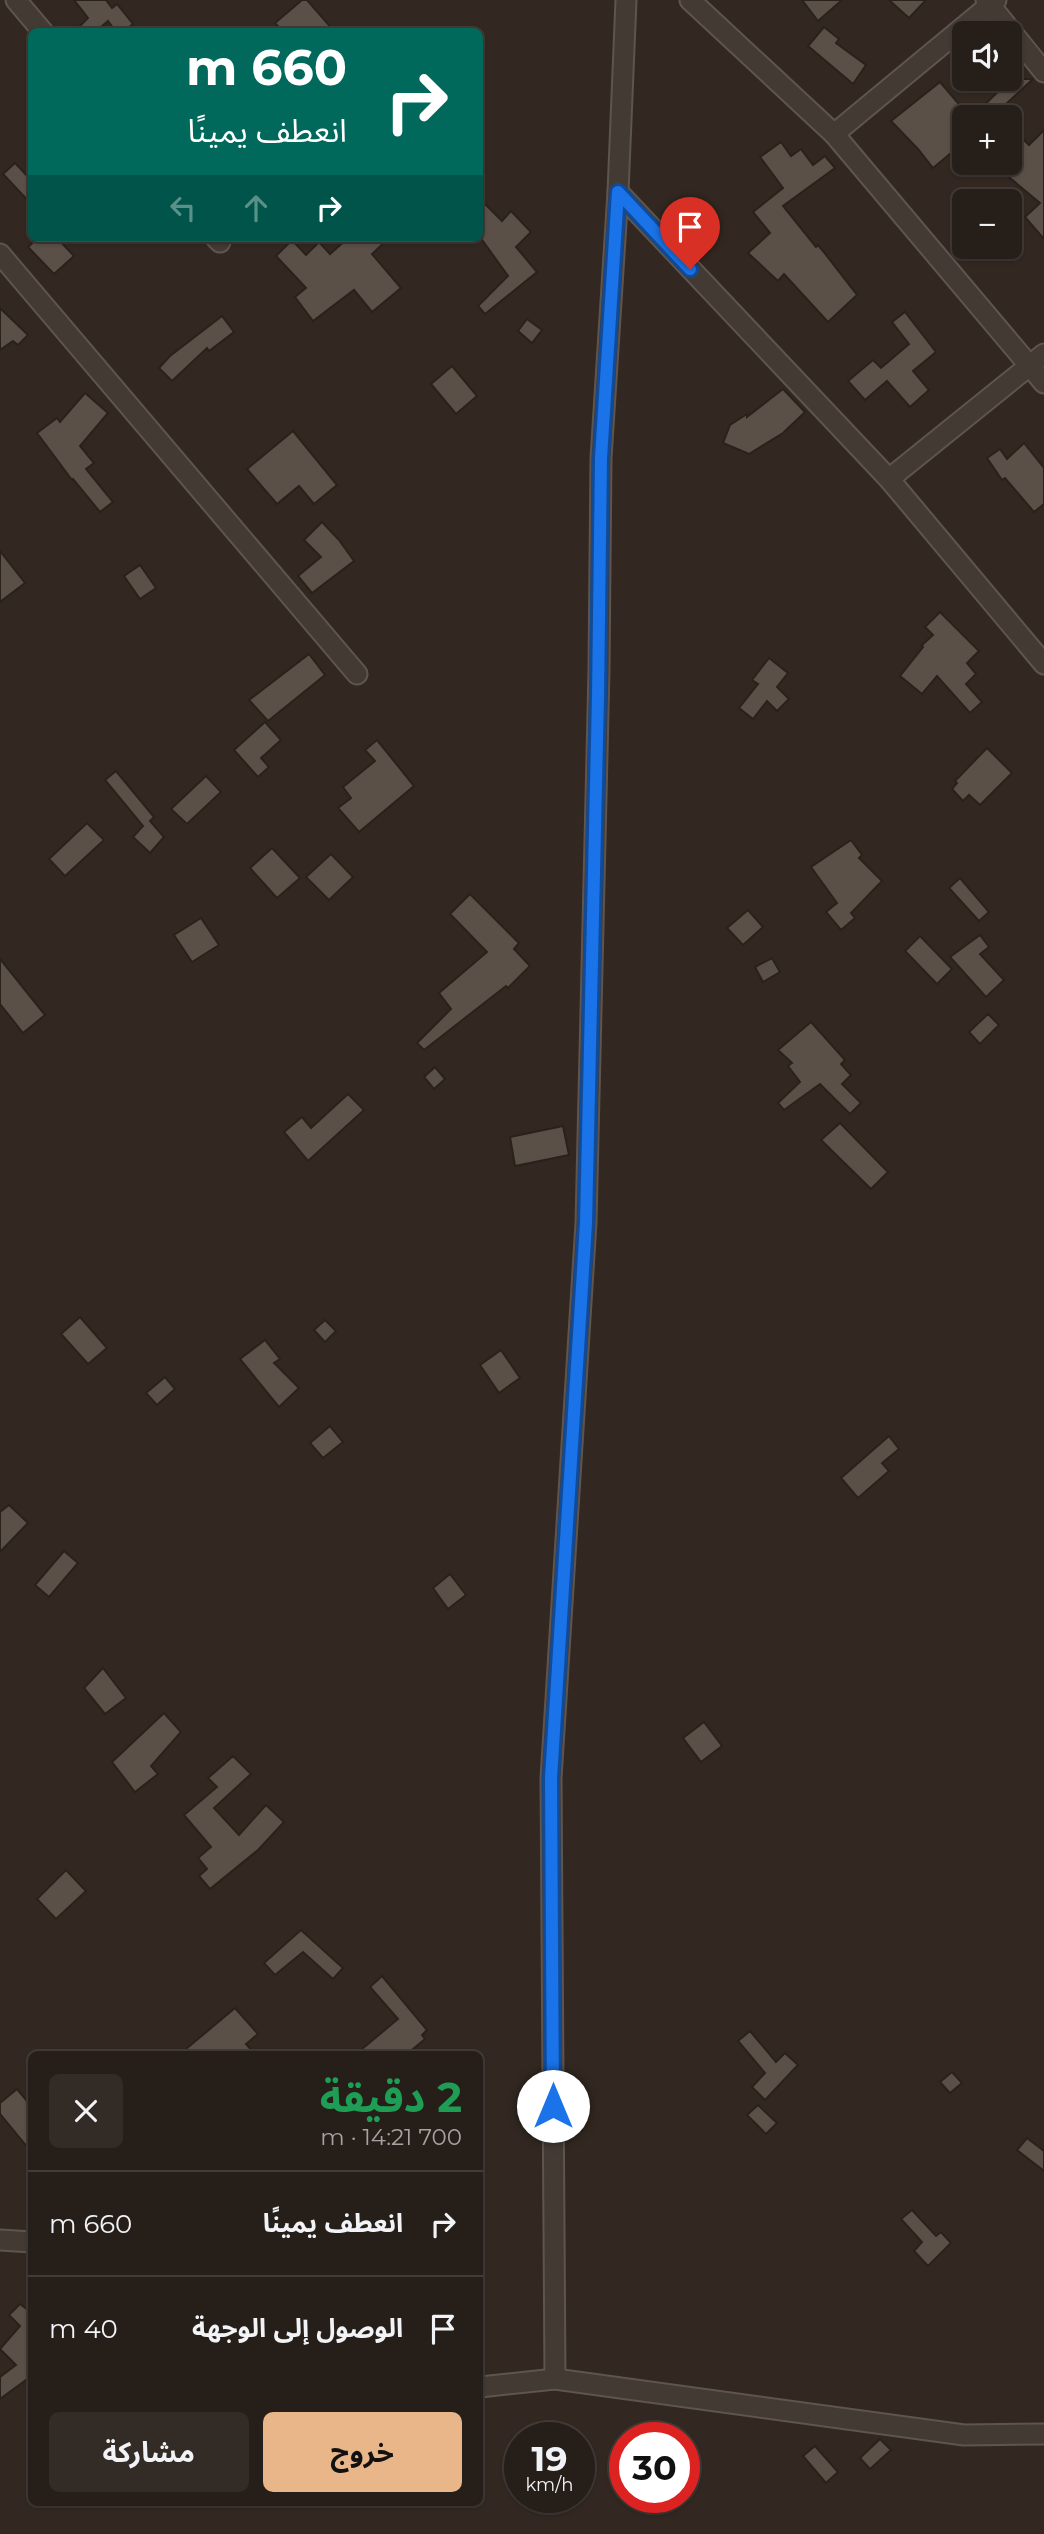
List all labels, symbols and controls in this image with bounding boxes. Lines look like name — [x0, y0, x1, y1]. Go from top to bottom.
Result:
map controls — [952, 21, 1022, 259]
button: sound — [952, 21, 1022, 91]
text: 660 m — [186, 38, 347, 97]
icon: right — [371, 56, 462, 147]
button: + — [952, 105, 1022, 175]
text: انعطف يمينًا — [188, 111, 347, 150]
icon: left — [164, 189, 202, 227]
icon: ahead — [237, 189, 275, 227]
icon: right — [310, 189, 348, 227]
button: − — [952, 189, 1022, 259]
pin — [660, 197, 720, 269]
icon: arrive — [671, 208, 709, 246]
position arrow — [516, 2069, 590, 2143]
text: 2 دقيقة — [320, 2071, 462, 2123]
button: close — [49, 2074, 123, 2148]
text: 700 m · 14:21 — [320, 2123, 462, 2151]
icon: right — [424, 2205, 462, 2243]
text: انعطف يمينًا — [263, 2207, 403, 2239]
text: 660 m — [49, 2208, 132, 2240]
icon: arrive — [424, 2310, 462, 2348]
text: الوصول إلى الوجهة — [192, 2312, 403, 2344]
text: 40 m — [49, 2313, 118, 2345]
button: مشاركة — [49, 2412, 249, 2492]
button: خروج — [263, 2412, 462, 2492]
speed limit sign: 30 — [609, 2422, 700, 2513]
text: 19 — [531, 2437, 568, 2480]
text: km/h — [525, 2474, 574, 2496]

